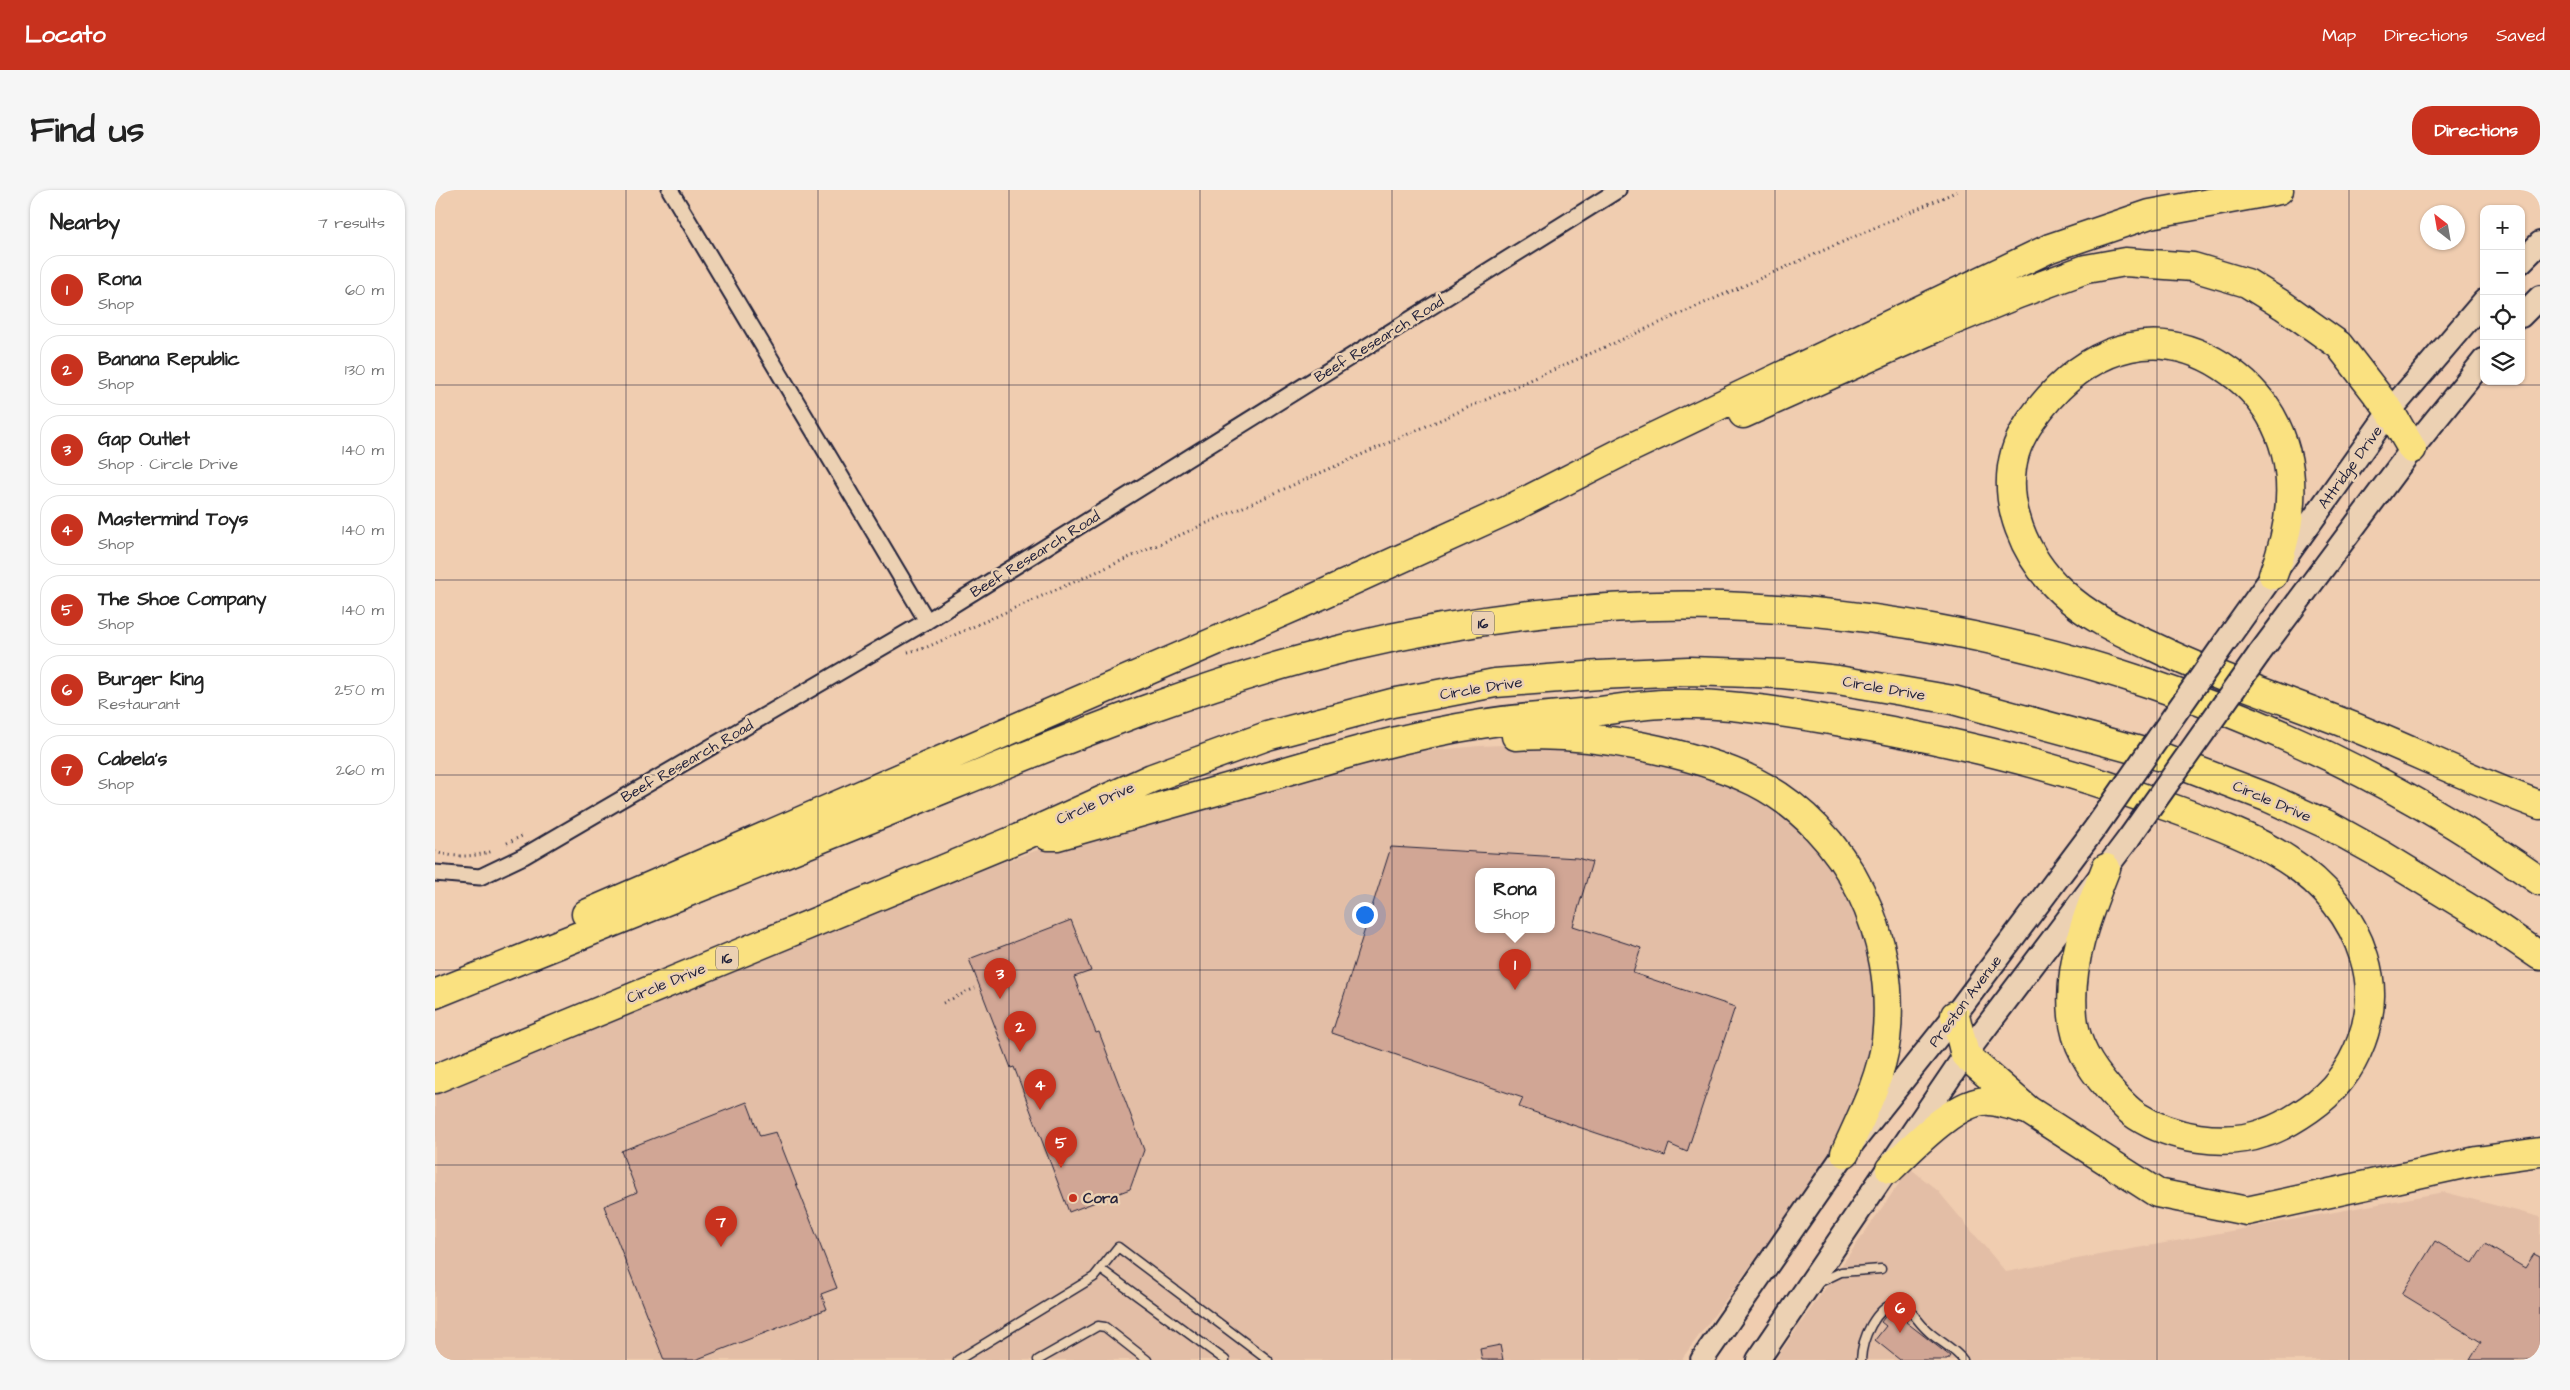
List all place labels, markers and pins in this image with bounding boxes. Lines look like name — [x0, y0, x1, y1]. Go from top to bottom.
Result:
pin: 1 — [1499, 949, 1531, 990]
pin: 3 — [984, 958, 1016, 999]
pin: 2 — [1004, 1011, 1036, 1052]
pin: 4 — [1024, 1069, 1056, 1110]
pin: 5 — [1045, 1127, 1077, 1168]
place label: Cora — [1083, 1188, 1118, 1209]
marker: Cora — [1067, 1192, 1079, 1204]
pin: 7 — [705, 1206, 737, 1247]
pin: 6 — [1884, 1292, 1916, 1333]

